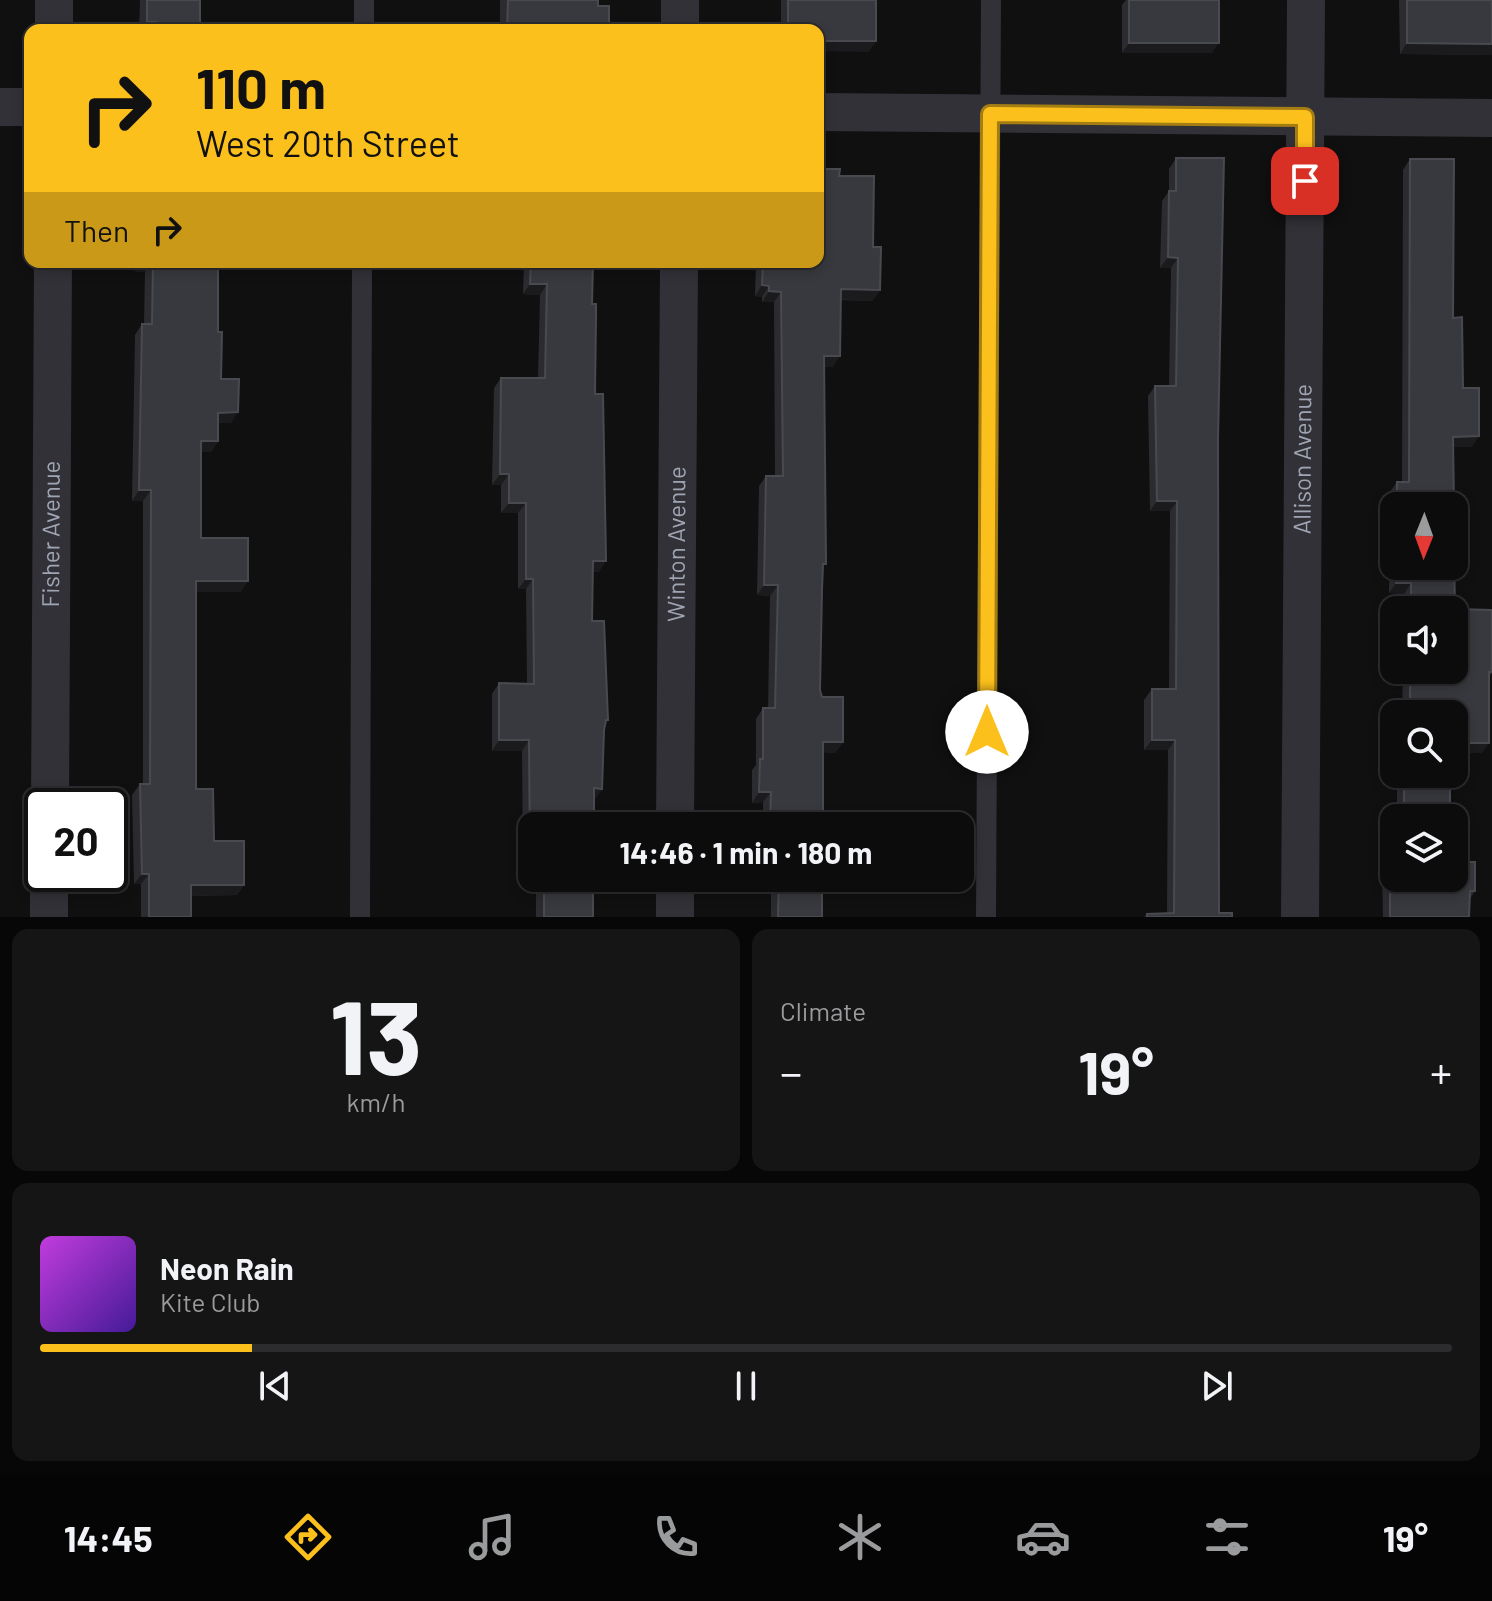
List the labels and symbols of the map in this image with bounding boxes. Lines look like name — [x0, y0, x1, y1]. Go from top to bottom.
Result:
pin — [1271, 147, 1339, 215]
street label: Allison Avenue — [1287, 384, 1316, 534]
street label: Fisher Avenue — [35, 461, 65, 607]
street label: Winton Avenue — [660, 466, 691, 622]
north arrow — [1380, 492, 1468, 580]
position arrow — [945, 690, 1029, 774]
speed limit sign: 20 — [24, 788, 128, 892]

